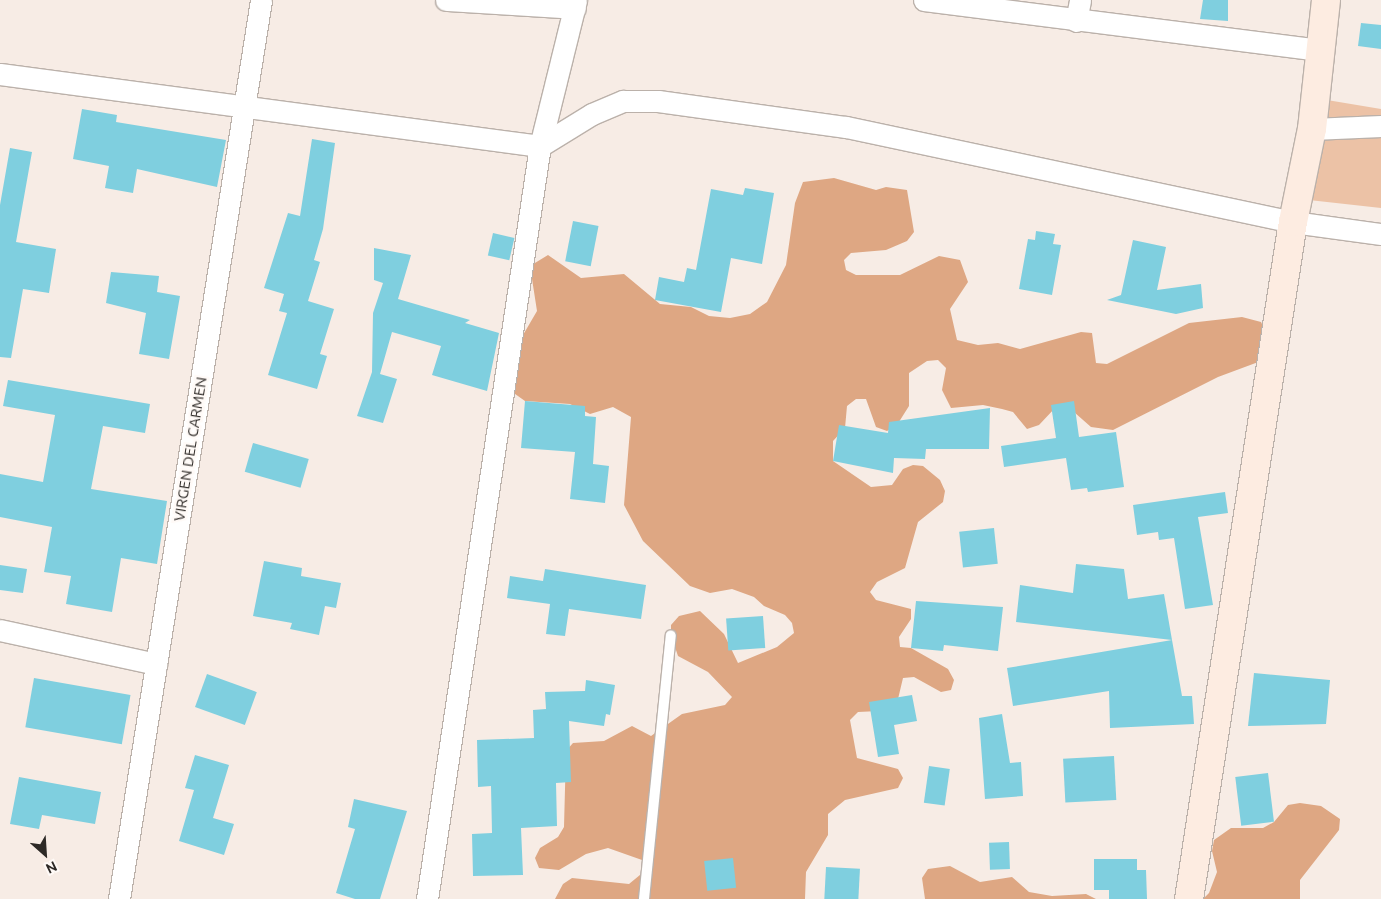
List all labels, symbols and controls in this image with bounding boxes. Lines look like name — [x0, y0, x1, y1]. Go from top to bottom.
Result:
street label: VIRGEN DEL CARMEN — [170, 375, 210, 523]
north arrow — [20, 829, 70, 879]
text: N — [43, 858, 60, 877]

